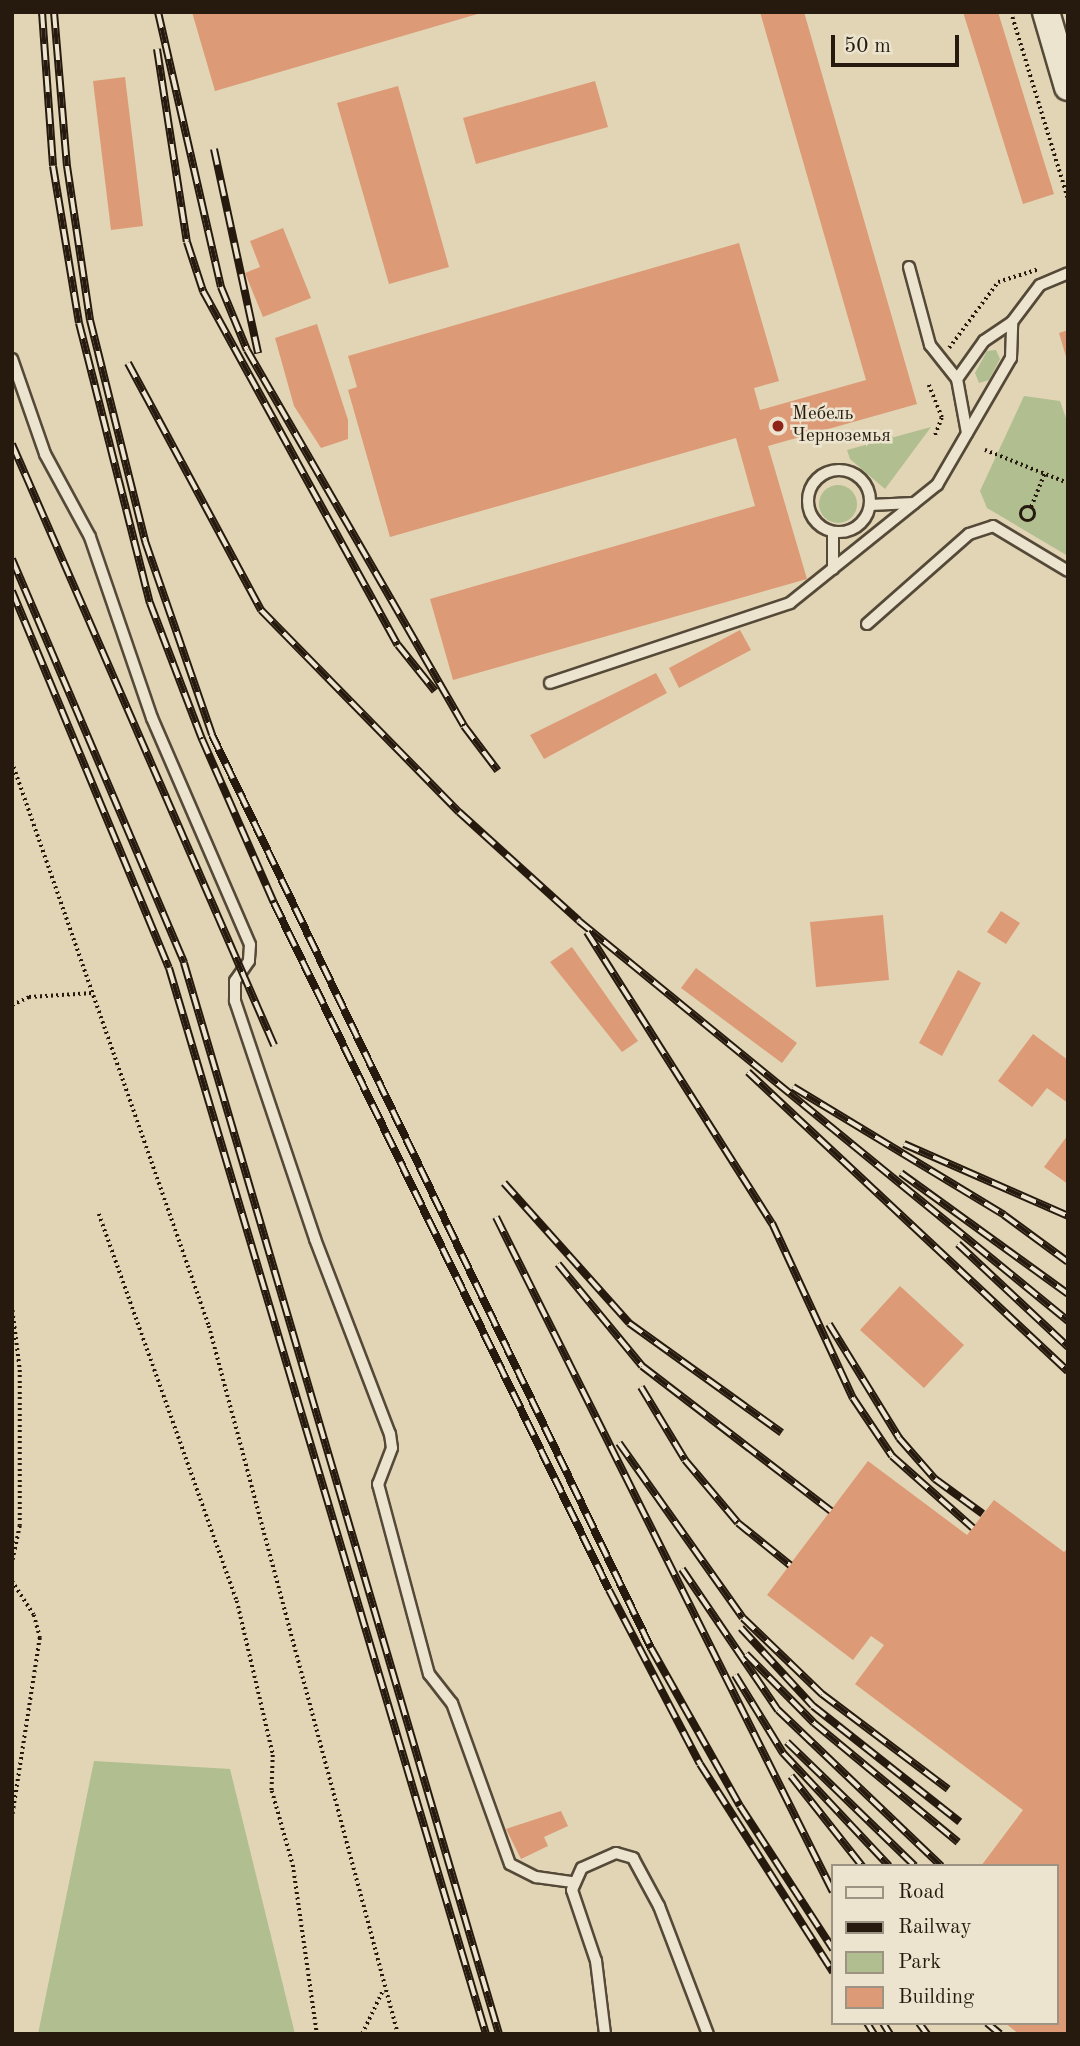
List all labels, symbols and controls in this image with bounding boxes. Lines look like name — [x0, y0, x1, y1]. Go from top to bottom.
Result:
scale bar — [835, 21, 963, 65]
text: 50 m — [844, 36, 891, 57]
place label: Мебель Черноземья — [792, 404, 891, 448]
marker: Мебель Черноземья — [770, 418, 786, 434]
legend — [832, 1864, 1059, 2025]
text: Road — [898, 1882, 945, 1903]
text: Railway — [898, 1917, 972, 1938]
text: Park — [898, 1952, 941, 1973]
text: Building — [898, 1987, 974, 2008]

